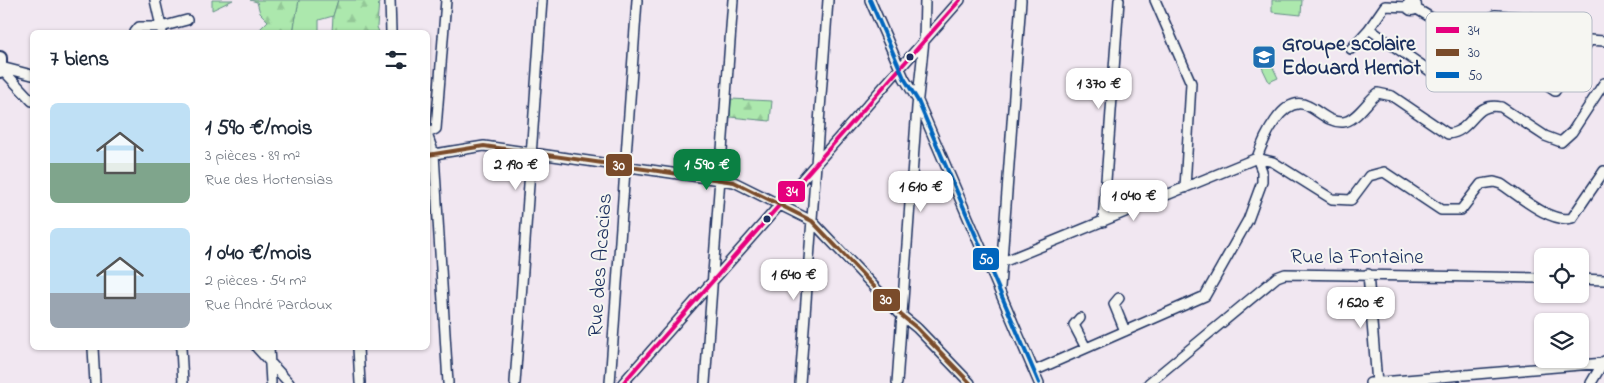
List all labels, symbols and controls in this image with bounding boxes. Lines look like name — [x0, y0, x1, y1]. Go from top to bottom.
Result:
legend — [1426, 12, 1592, 92]
text: 34 — [1468, 21, 1480, 42]
place label: Groupe scolaire Edouard Herriot — [1282, 30, 1422, 84]
text: 30 — [1468, 43, 1480, 64]
school or university icon: Groupe scolaire Edouard Herriot — [1251, 44, 1277, 70]
text: 7 biens — [50, 45, 109, 75]
icon: filters — [382, 46, 410, 74]
unlabelled marker — [905, 52, 915, 62]
text: 50 — [1468, 66, 1482, 87]
pin: 1 370 € — [1053, 68, 1145, 110]
text: 1 370 € — [1077, 72, 1121, 96]
text: 1 590 €/mois — [205, 114, 312, 144]
icon: home — [90, 123, 150, 183]
text: 3 pièces · 89 m² — [205, 144, 300, 168]
pin: 2 190 € — [470, 148, 562, 191]
pin: 1 590 € — [661, 148, 753, 191]
text: 2 190 € — [494, 153, 538, 177]
line badge: 30 — [605, 153, 633, 177]
text: 1 590 € — [684, 153, 730, 177]
text: 30 — [612, 156, 625, 177]
text: Rue des Hortensias — [205, 168, 333, 192]
pin: 1 610 € — [875, 170, 967, 213]
text: 1 610 € — [899, 175, 943, 199]
line badge: 34 — [777, 180, 806, 203]
pin: 1 040 € — [1088, 180, 1180, 222]
text: 34 — [785, 182, 798, 203]
text: 1 040 € — [1112, 184, 1156, 208]
street label: Rue des Acacias — [581, 192, 621, 338]
unlabelled marker — [762, 214, 772, 224]
text: 1 040 €/mois — [205, 239, 312, 269]
street label: Rue la Fontaine — [1290, 243, 1424, 273]
line badge: 50 — [972, 247, 1000, 271]
icon: home — [90, 248, 150, 308]
map controls — [1534, 248, 1589, 368]
button: locate — [1534, 248, 1589, 303]
text: 50 — [979, 250, 993, 271]
pin: 1 640 € — [748, 258, 840, 301]
text: 1 640 € — [772, 263, 816, 287]
text: 2 pièces · 54 m² — [205, 269, 306, 293]
pin: 1 620 € — [1315, 286, 1407, 329]
line badge: 30 — [872, 288, 901, 312]
text: 30 — [879, 290, 892, 311]
text: 1 620 € — [1338, 291, 1384, 315]
text: Rue André Pardoux — [205, 293, 332, 317]
button: layers — [1534, 313, 1589, 368]

